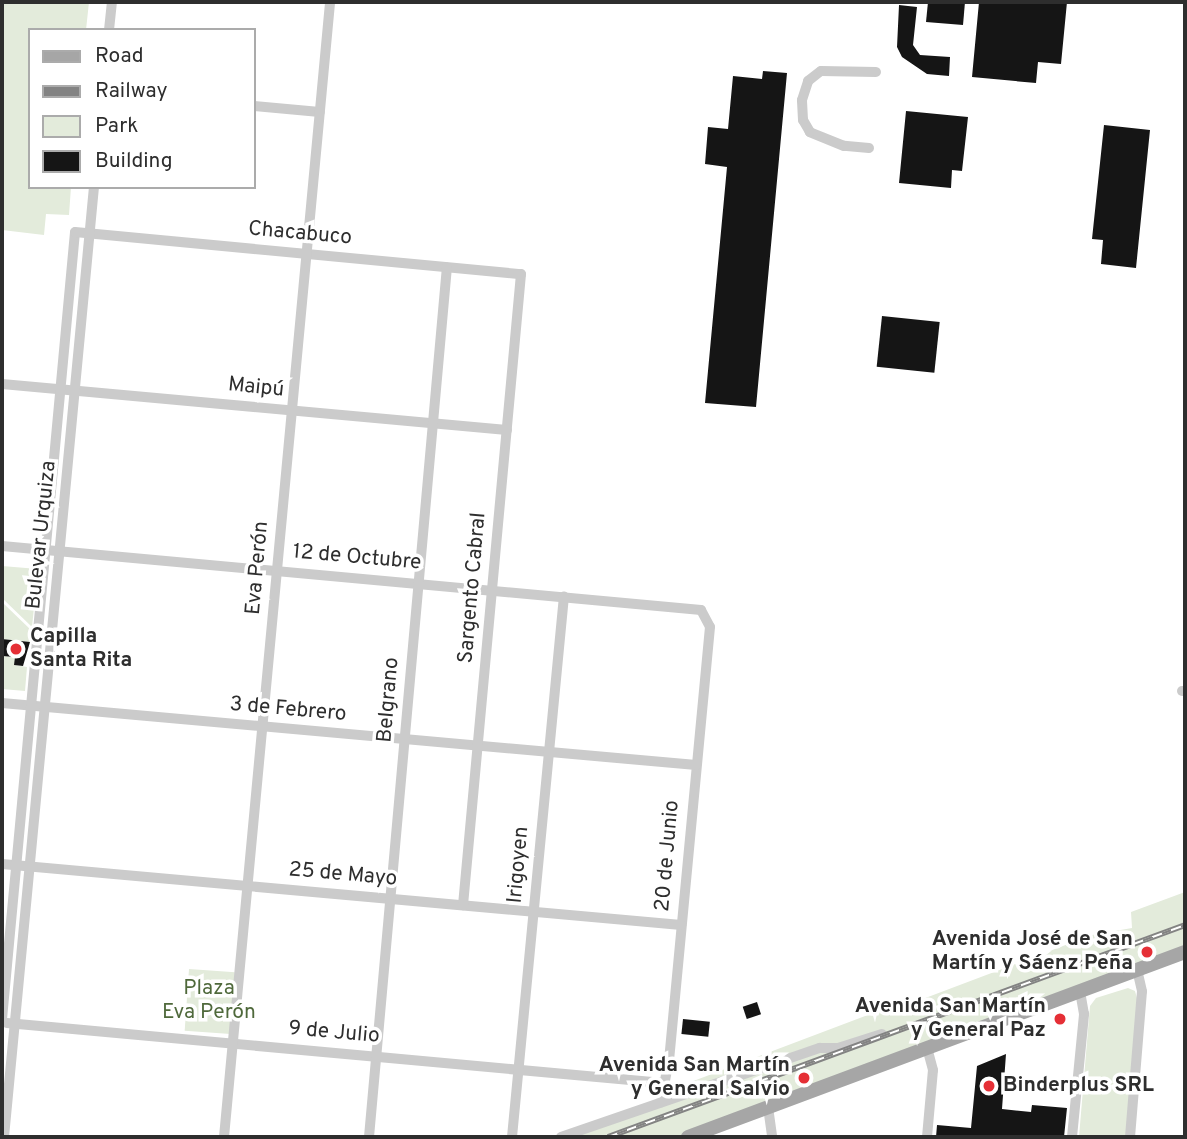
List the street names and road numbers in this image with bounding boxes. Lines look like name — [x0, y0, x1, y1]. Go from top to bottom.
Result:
street label: Chacabuco — [247, 217, 353, 251]
street label: Maipú — [227, 373, 285, 403]
street label: Bulevar Urquiza — [22, 459, 62, 611]
street label: Sargento Cabral — [454, 512, 492, 664]
street label: Eva Perón — [241, 520, 275, 616]
street label: 12 de Octubre — [292, 540, 422, 576]
street label: Belgrano — [373, 656, 405, 744]
street label: 3 de Febrero — [229, 692, 347, 728]
street label: 20 de Junio — [651, 799, 685, 913]
street label: Irigoyen — [503, 826, 535, 904]
street label: 25 de Mayo — [288, 858, 398, 892]
street label: 9 de Julio — [287, 1016, 381, 1050]

